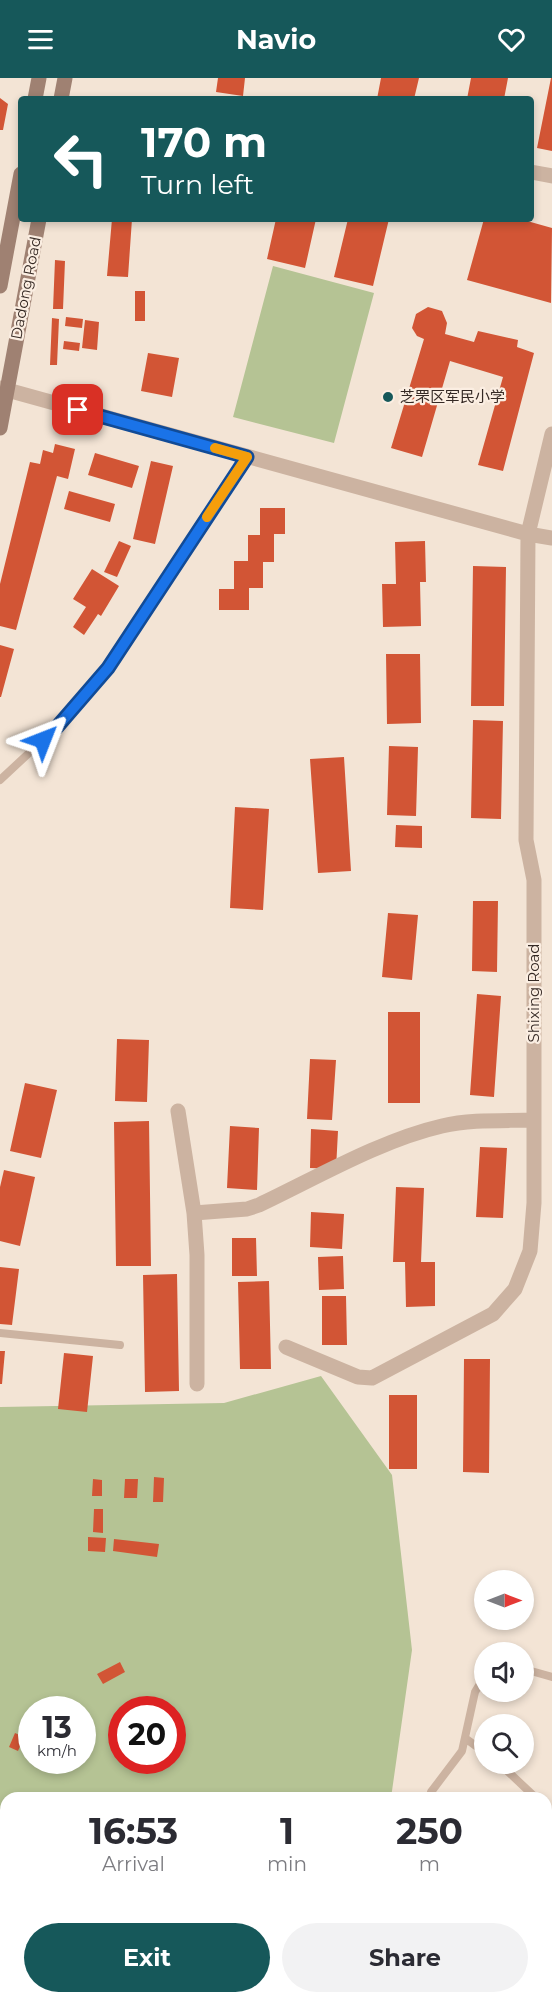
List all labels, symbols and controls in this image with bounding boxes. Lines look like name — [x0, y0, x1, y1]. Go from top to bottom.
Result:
icon: menu — [24, 23, 57, 56]
text: Navio — [236, 23, 316, 56]
icon: heart — [495, 23, 528, 56]
text: 170 m — [141, 116, 267, 168]
icon: left — [42, 120, 120, 198]
text: Turn left — [141, 168, 254, 201]
street label: Dadong Road — [6, 235, 45, 341]
pin — [52, 384, 103, 435]
place label: 芝罘区军民小学 — [400, 387, 505, 406]
marker: 芝罘区军民小学 — [381, 390, 395, 404]
icon: arrive — [61, 393, 94, 426]
position arrow — [11, 708, 75, 772]
street label: Shixing Road — [524, 943, 543, 1043]
north arrow — [474, 1570, 534, 1630]
map controls — [474, 1570, 534, 1774]
button: sound — [474, 1642, 534, 1702]
speed limit sign: 20 — [108, 1696, 186, 1774]
text: 13 — [42, 1709, 72, 1746]
button: search — [474, 1714, 534, 1774]
text: km/h — [37, 1741, 77, 1760]
text: 16:53 — [89, 1809, 178, 1853]
text: 1 — [280, 1809, 294, 1853]
text: 250 — [396, 1809, 463, 1853]
text: Arrival — [102, 1852, 165, 1876]
text: min — [267, 1852, 307, 1876]
text: m — [419, 1852, 440, 1876]
button: Exit — [24, 1923, 270, 1992]
button: Share — [282, 1923, 528, 1992]

